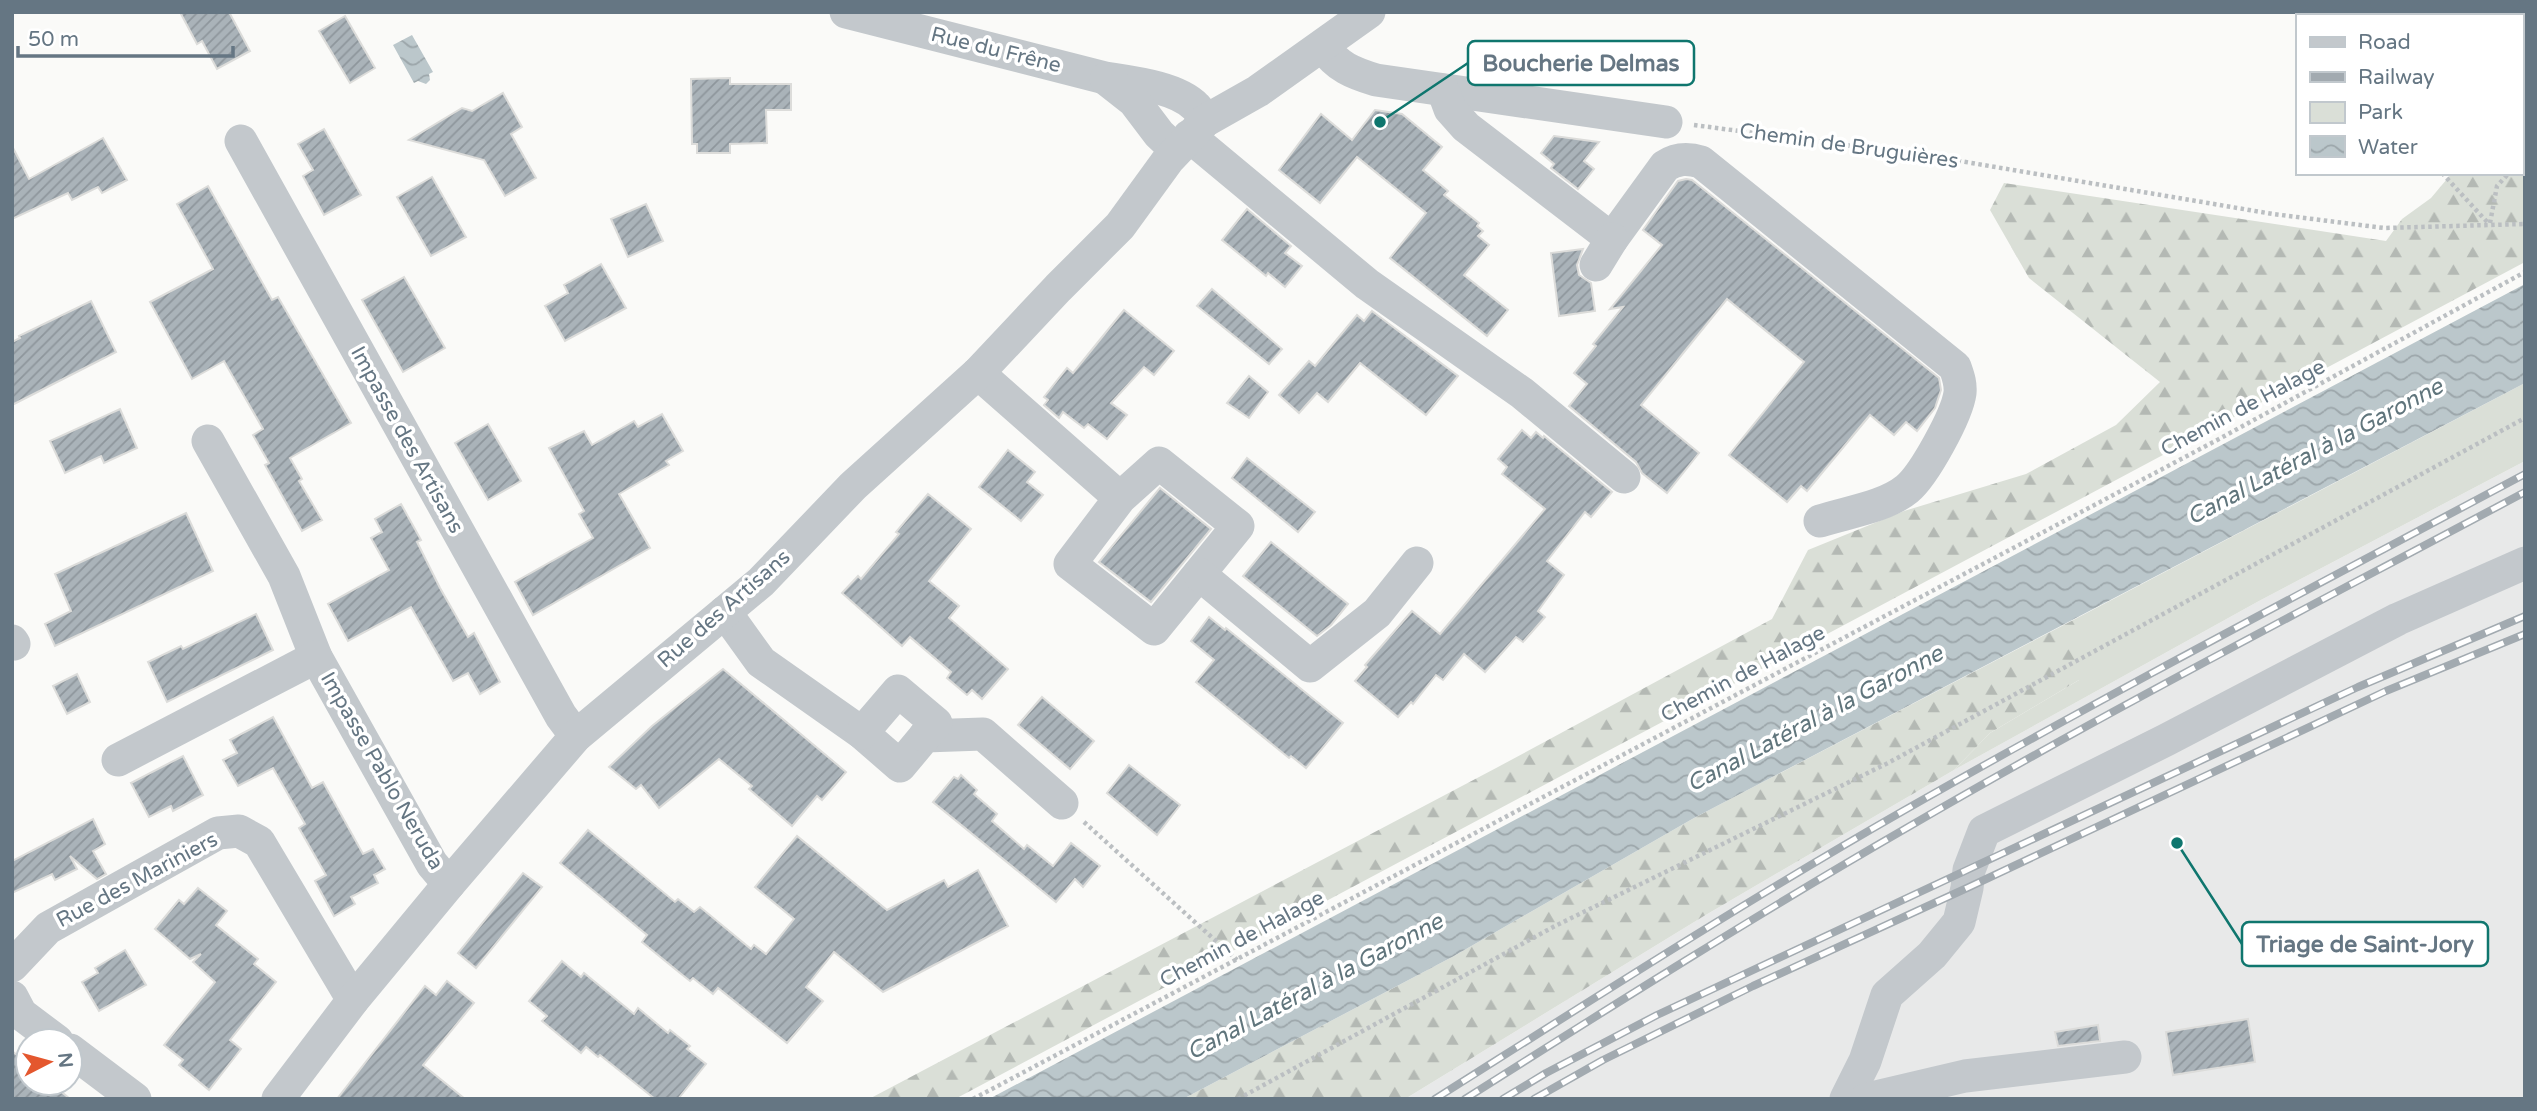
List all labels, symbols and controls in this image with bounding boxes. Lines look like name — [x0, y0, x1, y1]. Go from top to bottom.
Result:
scale bar — [18, 14, 233, 58]
legend — [2296, 14, 2523, 175]
street label: Rue du Frêne — [928, 22, 1064, 78]
text: 50 m — [28, 27, 79, 52]
text: Road — [2358, 30, 2411, 55]
callout: Boucherie Delmas — [1468, 41, 1694, 85]
text: Boucherie Delmas — [1482, 50, 1680, 78]
text: Railway — [2358, 65, 2435, 90]
text: Park — [2358, 100, 2403, 125]
street label: Chemin de Bruguières — [1738, 118, 1960, 174]
text: Water — [2358, 135, 2418, 160]
street label: Impasse des Artisans — [345, 342, 469, 538]
street label: Chemin de Halage — [2157, 354, 2330, 462]
water label: Canal Latéral à la Garonne — [2182, 372, 2450, 531]
street label: Rue des Artisans — [653, 545, 795, 673]
street label: Chemin de Halage — [1657, 620, 1830, 728]
water label: Canal Latéral à la Garonne — [1682, 639, 1950, 798]
street label: Impasse Pablo Neruda — [315, 668, 449, 874]
street label: Rue des Mariniers — [52, 827, 222, 933]
street label: Chemin de Halage — [1156, 885, 1329, 993]
water label: Canal Latéral à la Garonne — [1182, 907, 1450, 1066]
callout: Triage de Saint-Jory — [2242, 922, 2488, 966]
text: Triage de Saint-Jory — [2255, 931, 2474, 959]
north arrow — [14, 1027, 84, 1097]
text: N — [53, 1052, 77, 1069]

